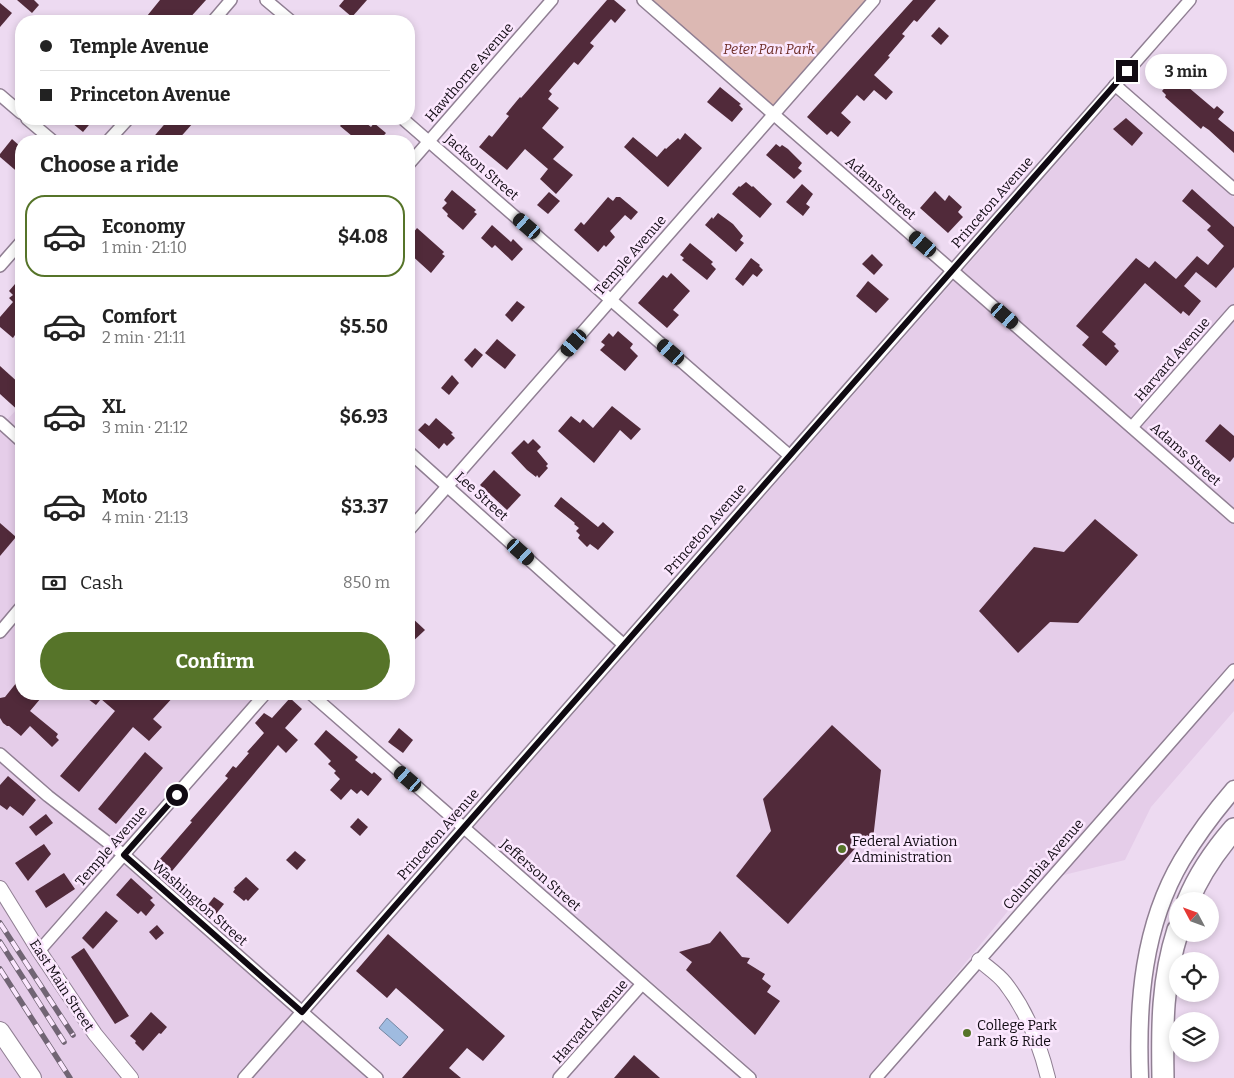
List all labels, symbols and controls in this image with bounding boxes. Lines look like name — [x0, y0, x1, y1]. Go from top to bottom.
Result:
street label: Hawthorne Avenue — [422, 19, 517, 125]
text: Temple Avenue — [70, 35, 209, 58]
park label: Peter Pan Park — [723, 41, 815, 58]
callout: 3 min — [1144, 54, 1227, 88]
route end — [1116, 60, 1138, 82]
text: 3 min — [1165, 62, 1207, 81]
text: Princeton Avenue — [70, 83, 230, 106]
street label: Jackson Street — [440, 130, 522, 204]
text: Choose a ride — [40, 151, 179, 178]
street label: Adams Street — [842, 153, 919, 224]
street label: Princeton Avenue — [948, 153, 1037, 252]
car — [510, 210, 543, 242]
street label: Temple Avenue — [591, 212, 670, 299]
icon: car — [42, 214, 87, 259]
text: Economy — [102, 215, 185, 238]
text: $4.08 — [338, 225, 388, 248]
car — [906, 228, 939, 260]
text: 1 min · 21:10 — [102, 238, 187, 257]
car — [988, 300, 1021, 332]
icon: car — [42, 304, 87, 349]
text: Comfort — [102, 305, 177, 328]
street label: Harvard Avenue — [1131, 314, 1213, 405]
text: $5.50 — [339, 315, 388, 338]
car — [558, 327, 589, 359]
text: 2 min · 21:11 — [102, 328, 185, 347]
car — [654, 336, 687, 368]
icon: car — [42, 394, 87, 439]
text: XL — [102, 395, 126, 418]
text: $6.93 — [339, 405, 388, 428]
text: 3 min · 21:12 — [102, 418, 188, 437]
street label: Adams Street — [1147, 419, 1224, 490]
street label: Lee Street — [452, 468, 512, 525]
street label: Princeton Avenue — [661, 480, 750, 579]
icon: car — [42, 484, 87, 529]
text: Moto — [102, 485, 148, 508]
text: $3.37 — [341, 495, 388, 518]
text: 4 min · 21:13 — [102, 508, 189, 527]
car — [504, 536, 537, 568]
icon: cash — [40, 569, 68, 597]
text: Cash — [80, 571, 123, 594]
text: 850 m — [343, 573, 390, 592]
button: Confirm — [40, 632, 390, 690]
car — [391, 763, 424, 795]
route start — [166, 784, 188, 806]
street label: Princeton Avenue — [394, 785, 483, 884]
street label: Temple Avenue — [72, 803, 151, 890]
street label: Columbia Avenue — [999, 816, 1087, 913]
place label: Federal Aviation Administration — [852, 833, 958, 866]
street label: Jefferson Street — [496, 835, 584, 915]
marker: Federal Aviation Administration — [836, 843, 848, 855]
street label: Washington Street — [148, 857, 251, 950]
north arrow — [1169, 892, 1219, 942]
map controls — [1169, 892, 1219, 1062]
street label: East Main Street — [26, 936, 98, 1034]
button: locate — [1169, 952, 1219, 1002]
street label: Harvard Avenue — [549, 976, 631, 1067]
button: layers — [1169, 1012, 1219, 1062]
place label: College Park Park & Ride — [977, 1017, 1057, 1050]
marker: College Park Park & Ride — [961, 1027, 973, 1039]

